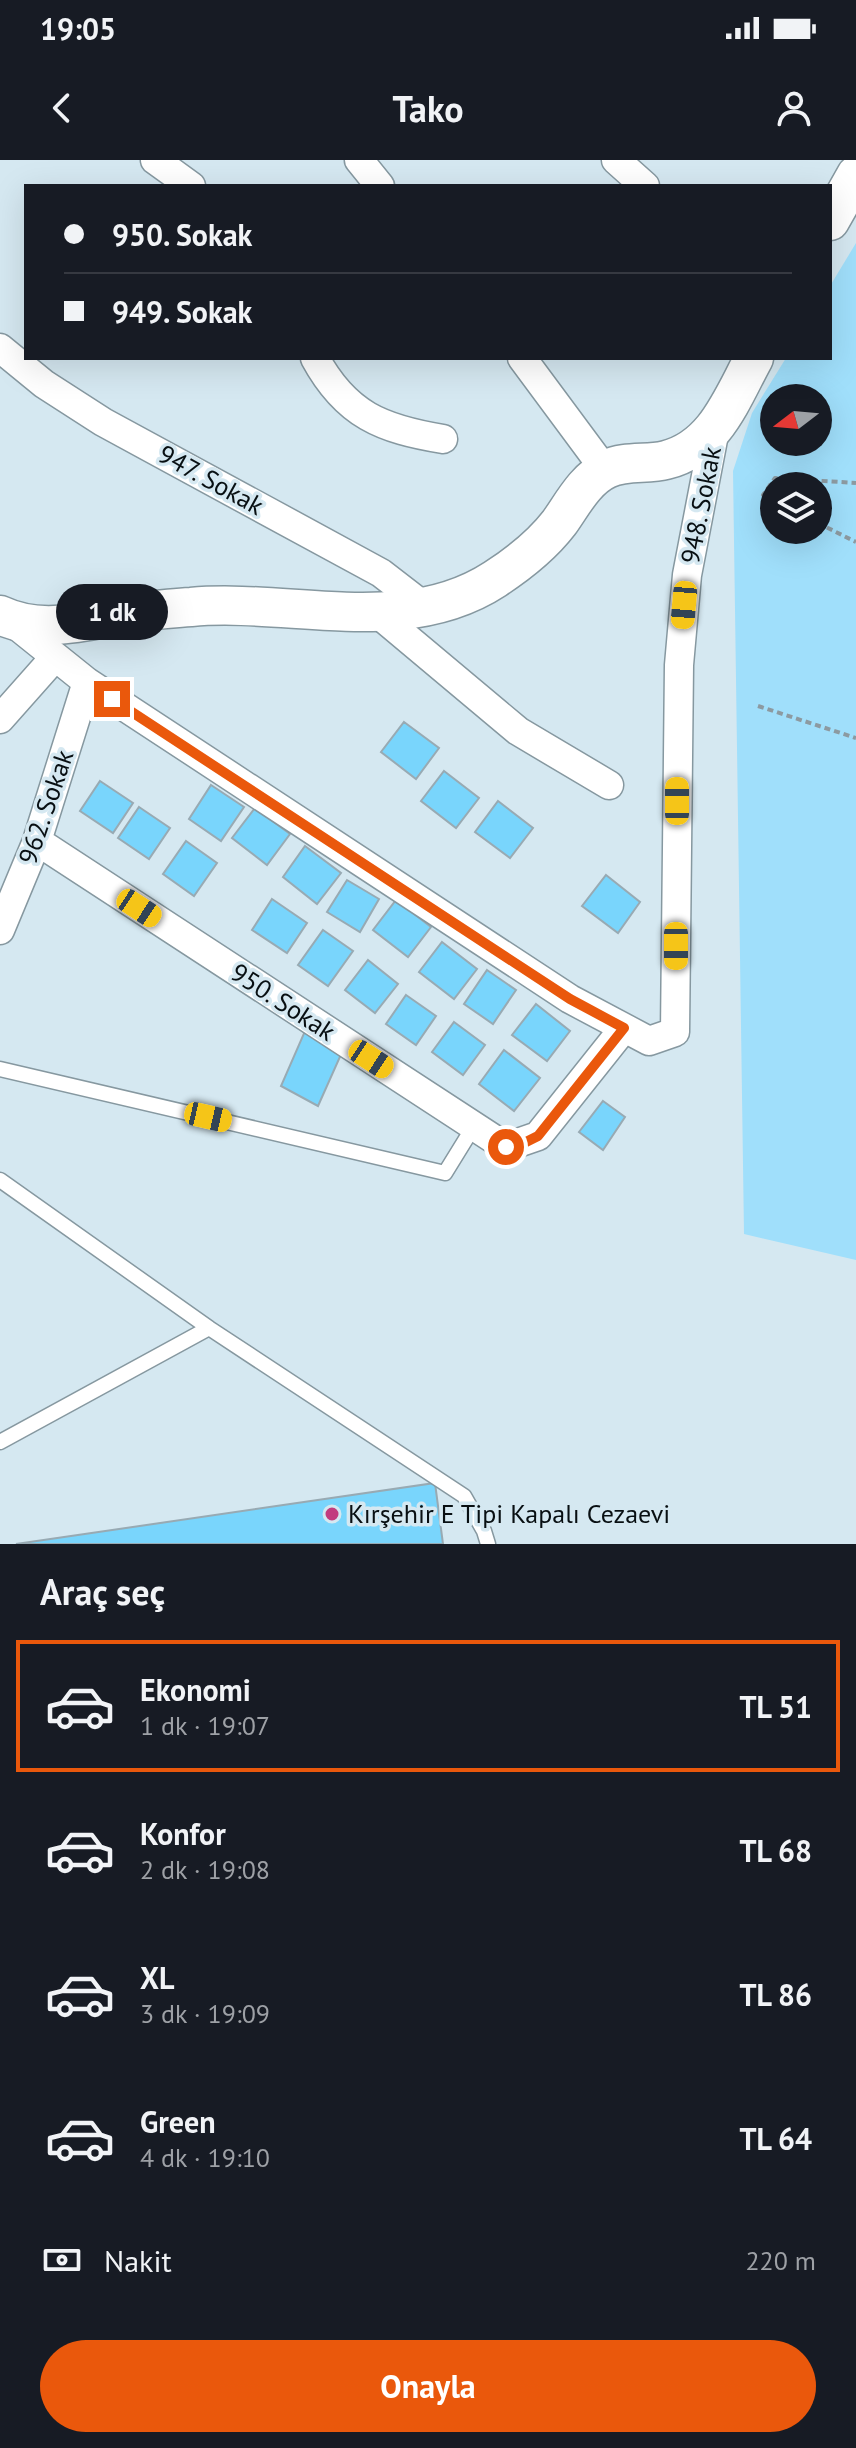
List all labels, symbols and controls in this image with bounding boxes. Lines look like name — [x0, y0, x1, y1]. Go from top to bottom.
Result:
text: 19:05 — [40, 9, 116, 48]
text: Tako — [392, 85, 464, 132]
icon: back — [40, 86, 84, 130]
icon: person — [772, 86, 816, 130]
text: 950. Sokak — [112, 215, 252, 254]
text: 949. Sokak — [112, 292, 252, 331]
north arrow — [760, 384, 832, 456]
map controls — [760, 384, 832, 544]
street label: 947. Sokak — [153, 437, 270, 522]
street label: 948. Sokak — [673, 443, 728, 566]
button: layers — [760, 472, 832, 544]
car — [670, 580, 698, 630]
callout: 1 dk — [56, 583, 168, 639]
text: 1 dk — [88, 595, 136, 628]
route end — [94, 681, 130, 717]
street label: 962. Sokak — [11, 745, 81, 868]
car — [665, 777, 689, 825]
car — [112, 885, 166, 931]
car — [664, 922, 688, 970]
street label: 950. Sokak — [225, 955, 342, 1048]
car — [344, 1036, 398, 1082]
car — [182, 1100, 234, 1134]
route start — [488, 1129, 524, 1165]
place label: Kırşehir E Tipi Kapalı Cezaevi — [348, 1497, 670, 1530]
marker: Kırşehir E Tipi Kapalı Cezaevi — [323, 1505, 341, 1523]
text: Araç seç — [40, 1568, 165, 1615]
icon: car — [44, 1670, 116, 1742]
text: Ekonomi — [140, 1670, 251, 1709]
text: TL 51 — [739, 1687, 812, 1726]
text: 1 dk · 19:07 — [140, 1709, 270, 1742]
icon: car — [44, 1814, 116, 1886]
text: Konfor — [140, 1814, 226, 1853]
text: TL 68 — [739, 1831, 812, 1870]
text: 2 dk · 19:08 — [140, 1853, 270, 1886]
icon: car — [44, 1958, 116, 2030]
text: XL — [140, 1958, 174, 1997]
text: TL 86 — [739, 1975, 812, 2014]
text: 3 dk · 19:09 — [140, 1997, 270, 2030]
icon: car — [44, 2102, 116, 2174]
text: Green — [140, 2102, 215, 2141]
text: TL 64 — [739, 2119, 812, 2158]
text: 4 dk · 19:10 — [140, 2141, 270, 2174]
icon: cash — [40, 2238, 84, 2282]
text: Nakit — [104, 2241, 172, 2280]
text: 220 m — [745, 2244, 816, 2277]
button: Onayla — [40, 2340, 816, 2432]

